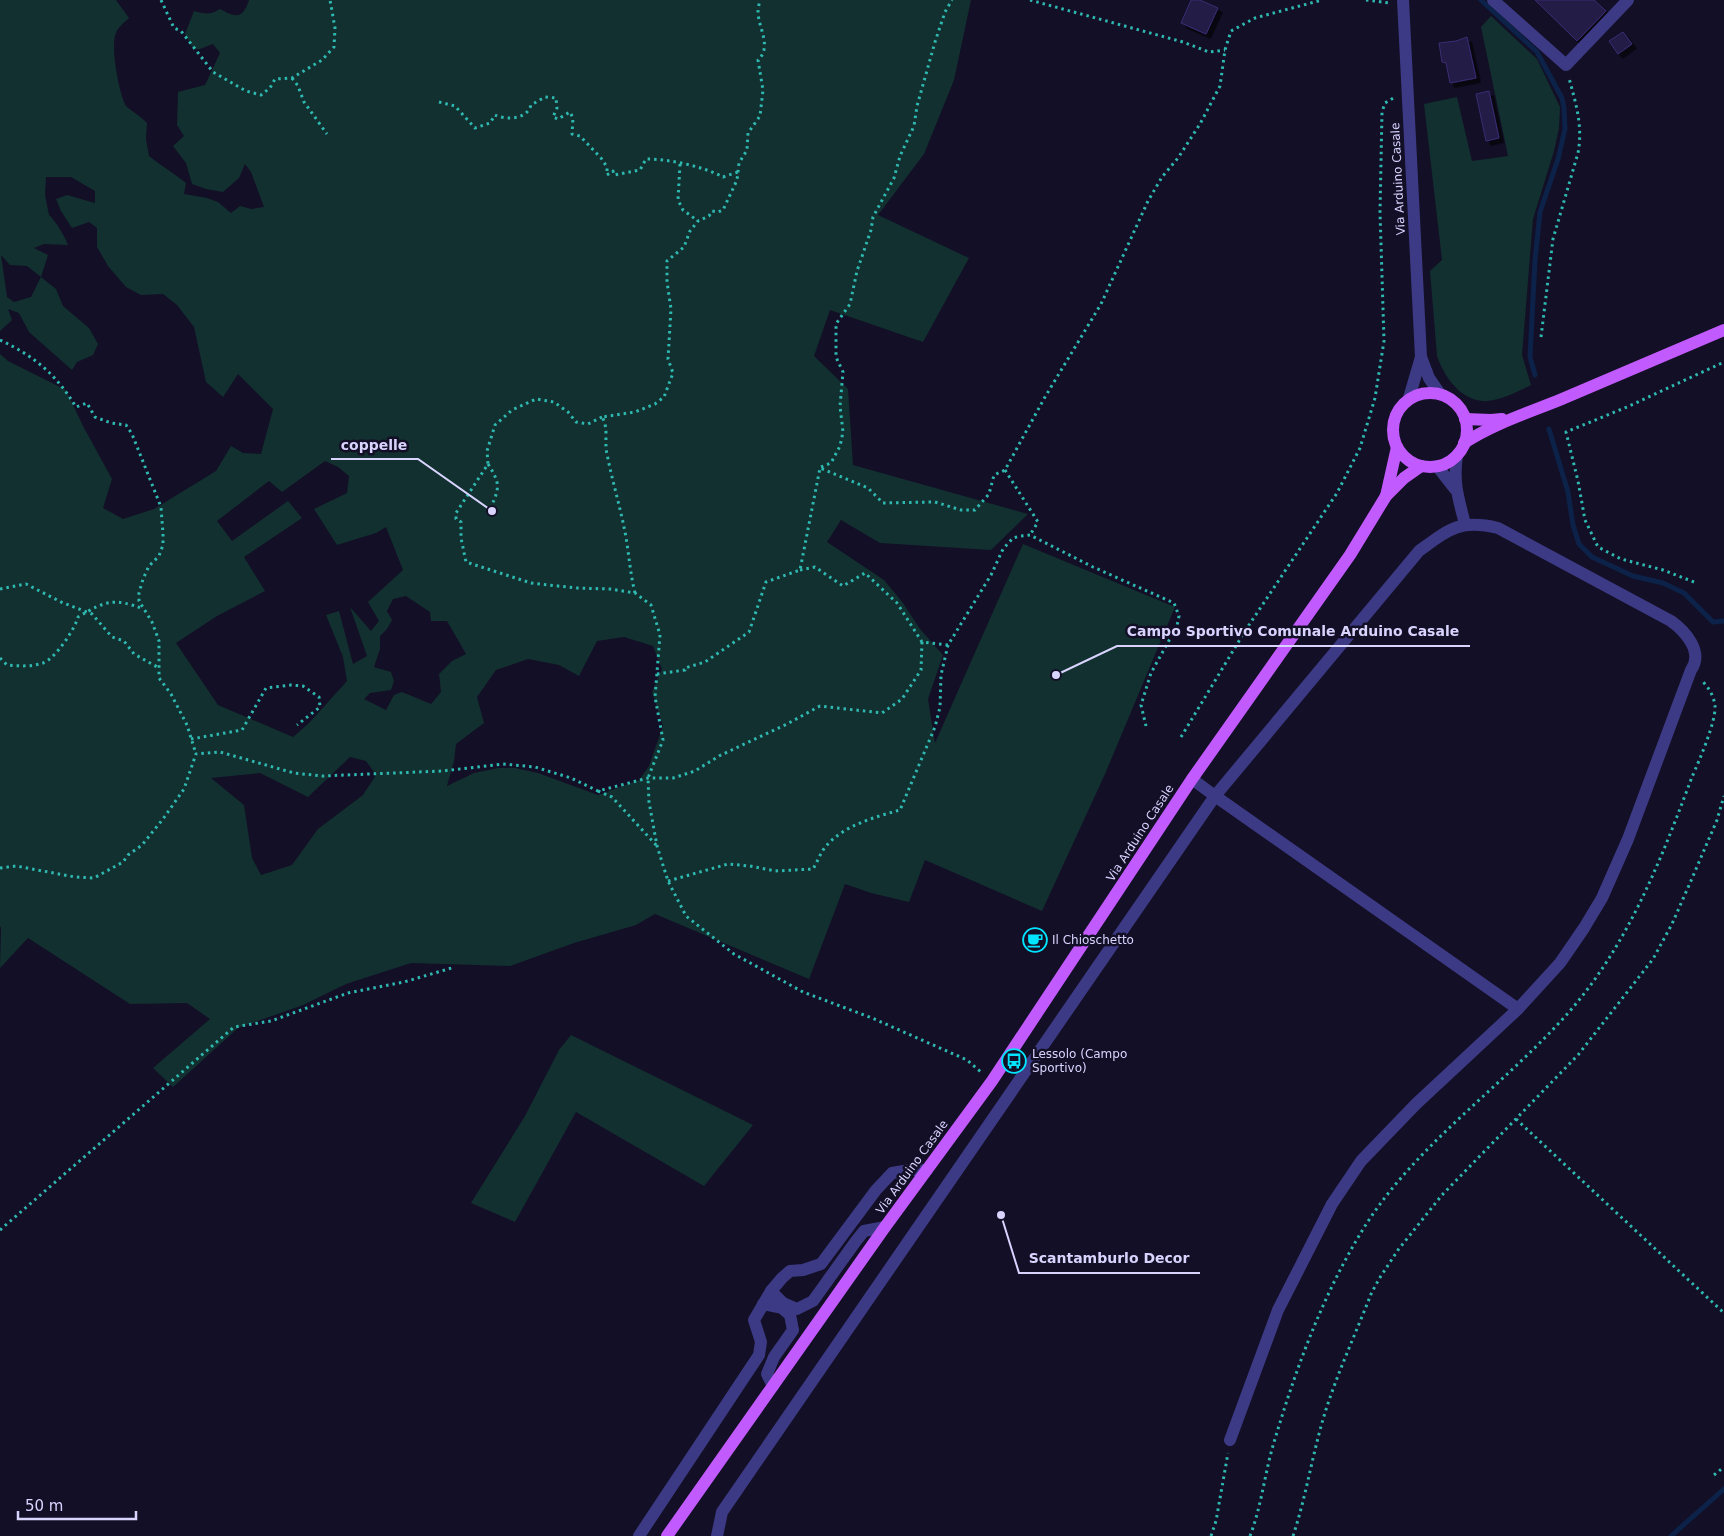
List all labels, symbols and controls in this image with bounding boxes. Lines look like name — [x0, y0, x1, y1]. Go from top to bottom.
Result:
street label: Via Arduino Casale — [1388, 122, 1408, 236]
callout: coppelle — [331, 430, 418, 459]
text: coppelle — [341, 437, 407, 453]
callout: Campo Sportivo Comunale Arduino Casale — [1117, 617, 1470, 646]
text: Campo Sportivo Comunale Arduino Casale — [1127, 623, 1459, 639]
street label: Via Arduino Casale — [1103, 782, 1177, 884]
cafe icon: Il Chioschetto — [1022, 927, 1048, 953]
place label: Il Chioschetto — [1052, 933, 1134, 947]
place label: Lessolo (Campo Sportivo) — [1032, 1047, 1127, 1075]
bus stop icon: Lessolo (Campo Sportivo) — [1001, 1048, 1027, 1074]
street label: Via Arduino Casale — [873, 1117, 951, 1217]
callout: Scantamburlo Decor — [1019, 1244, 1200, 1273]
text: Scantamburlo Decor — [1029, 1250, 1189, 1266]
scale bar — [18, 1488, 135, 1520]
text: 50 m — [25, 1497, 63, 1515]

